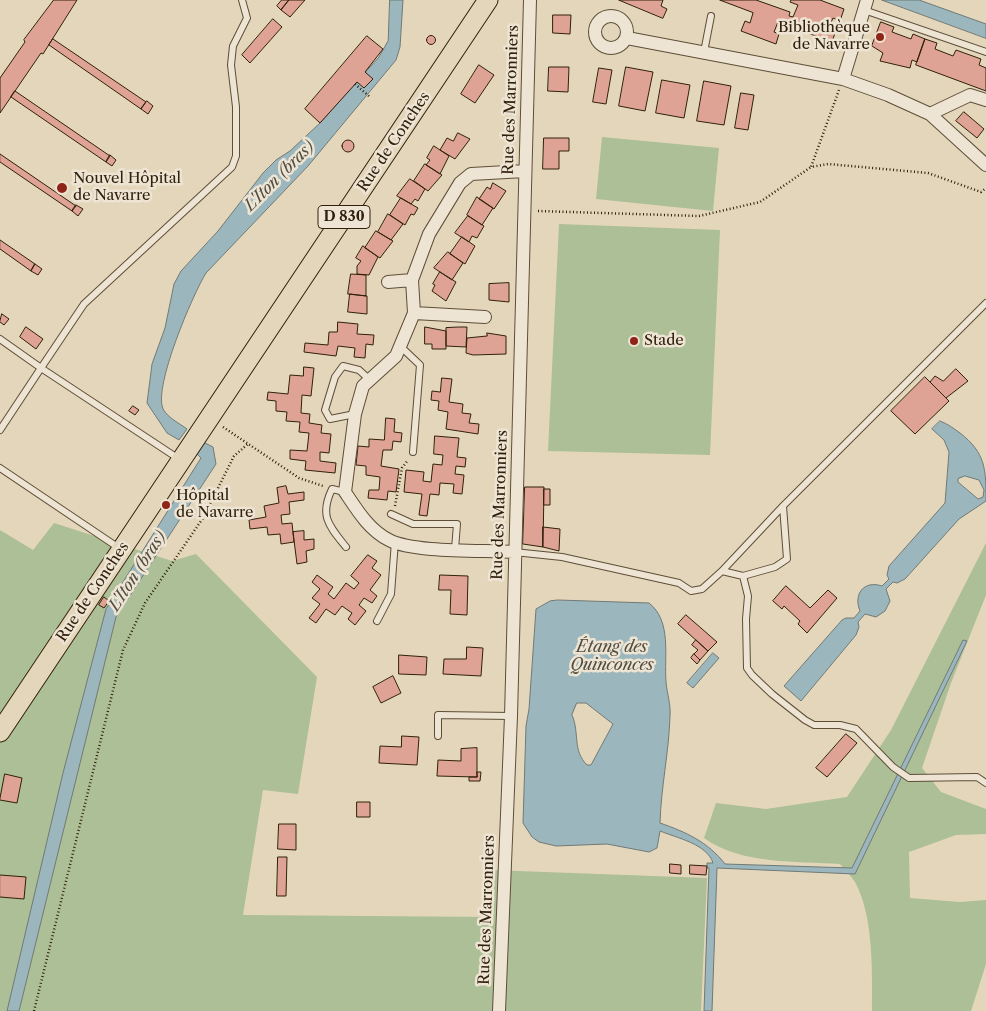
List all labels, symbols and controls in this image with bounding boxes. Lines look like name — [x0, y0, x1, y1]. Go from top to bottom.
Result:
place label: Bibliothèque de Navarre — [778, 19, 870, 54]
street label: Rue des Marronniers — [499, 25, 523, 175]
marker: Bibliothèque de Navarre — [874, 31, 886, 43]
street label: Rue de Conches — [354, 89, 434, 195]
water label: L'Iton (bras) — [241, 137, 319, 215]
place label: Nouvel Hôpital de Navarre — [73, 170, 181, 205]
marker: Nouvel Hôpital de Navarre — [55, 181, 69, 195]
road number: D 830 — [318, 206, 370, 228]
place label: Stade — [644, 332, 684, 350]
marker: Stade — [628, 335, 640, 347]
street label: Rue des Marronniers — [488, 430, 512, 580]
place label: Hôpital de Navarre — [176, 487, 253, 522]
marker: Hôpital de Navarre — [160, 499, 172, 511]
water label: L'Iton (bras) — [105, 527, 171, 615]
street label: Rue de Conches — [53, 539, 133, 645]
water label: Étang des Quinconces — [570, 637, 654, 675]
street label: Rue des Marronniers — [475, 835, 499, 985]

